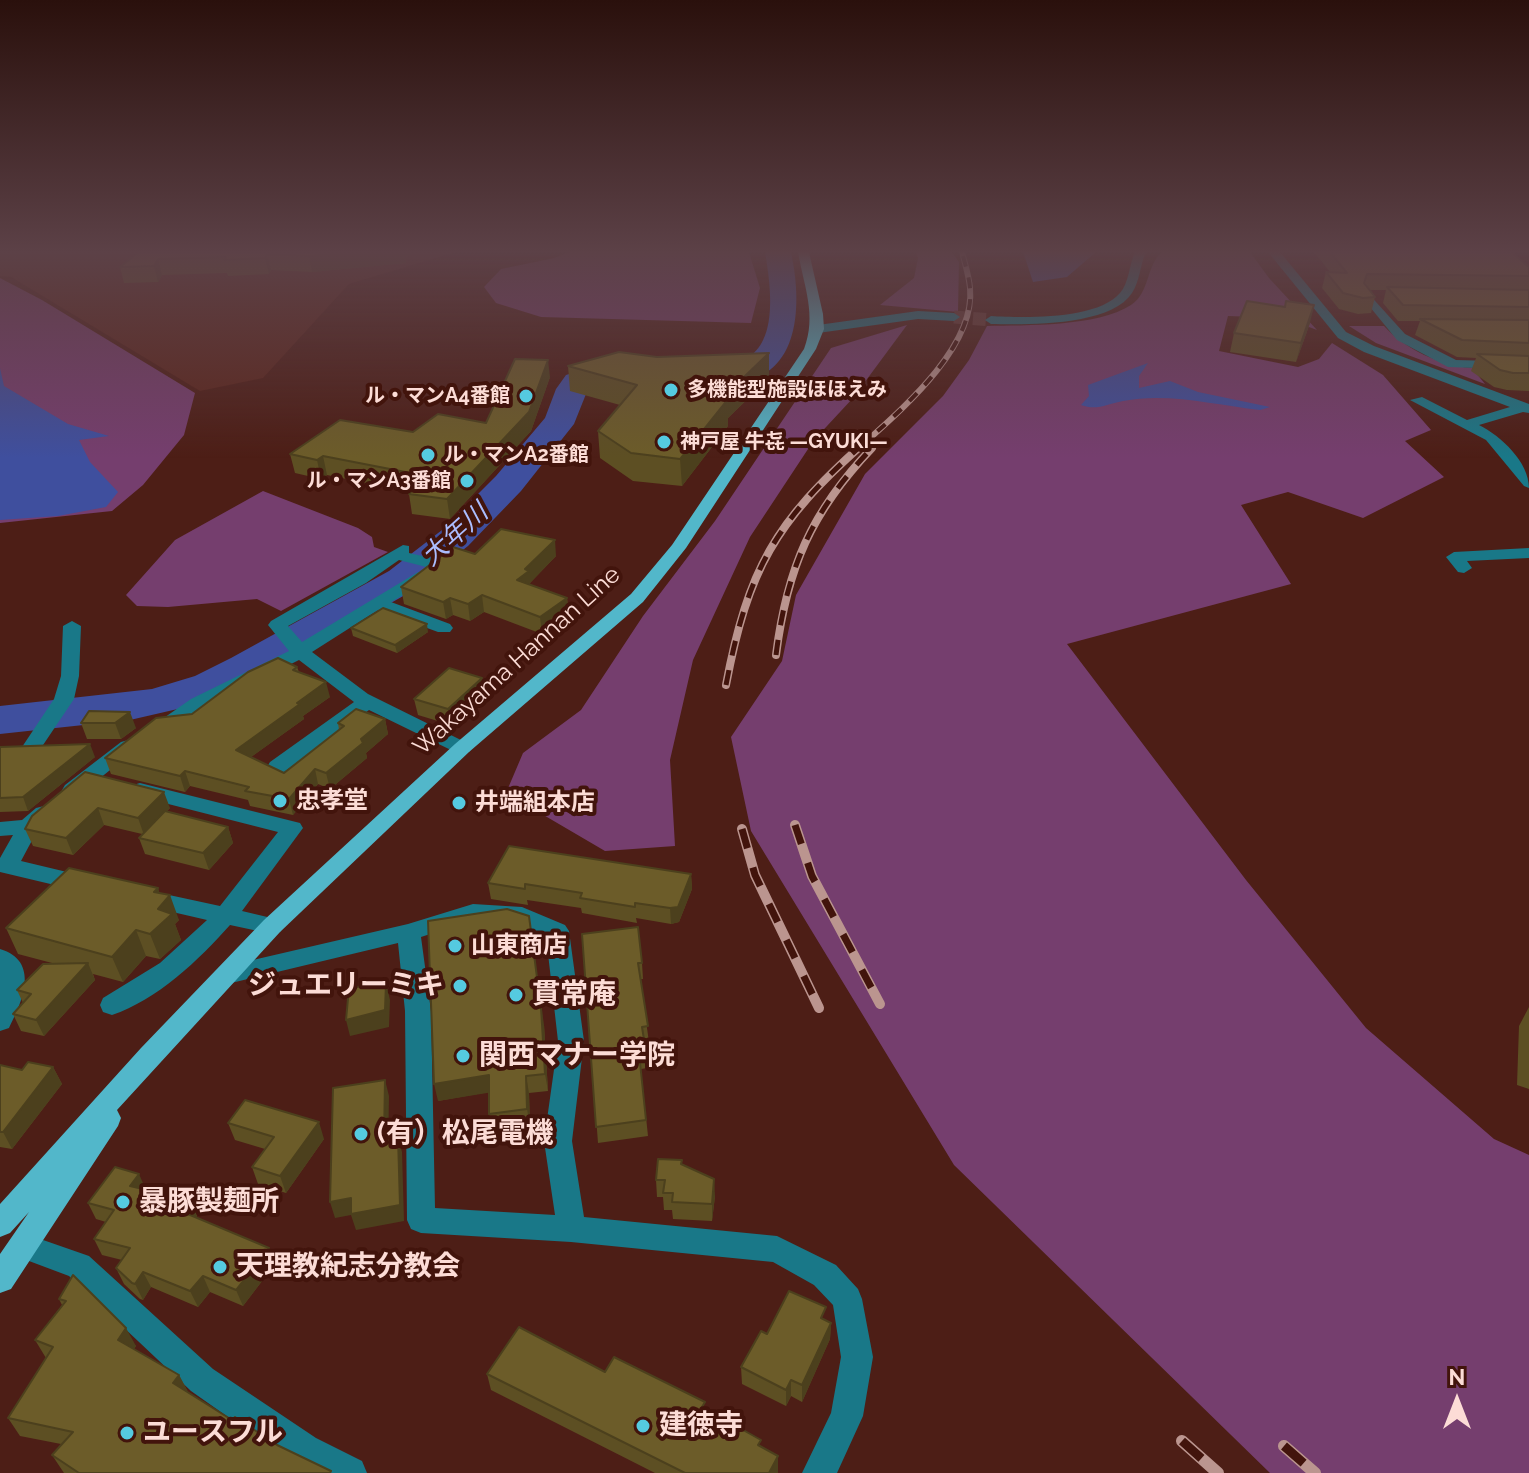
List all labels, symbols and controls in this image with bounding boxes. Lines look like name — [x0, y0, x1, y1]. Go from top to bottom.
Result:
place label: 多機能型施設ほほえみ — [687, 378, 887, 402]
marker: 多機能型施設ほほえみ — [662, 381, 680, 399]
place label: ル・マンA4番館 — [365, 384, 510, 408]
marker: ル・マンA4番館 — [517, 387, 535, 405]
place label: 神戸屋 牛㐂 ―GYUKI― — [680, 430, 888, 454]
marker: 神戸屋 牛㐂 ―GYUKI― — [655, 433, 673, 451]
place label: ル・マンA2番館 — [444, 443, 589, 467]
marker: ル・マンA2番館 — [419, 446, 437, 464]
place label: ル・マンA3番館 — [306, 469, 451, 493]
marker: ル・マンA3番館 — [458, 472, 476, 490]
water label: 大年川 — [416, 497, 494, 573]
street label: Wakayama Hannan Line — [408, 560, 626, 762]
place label: 忠孝堂 — [296, 787, 368, 815]
place label: 井端組本店 — [475, 789, 595, 817]
marker: 忠孝堂 — [271, 792, 289, 810]
marker: 井端組本店 — [450, 794, 468, 812]
place label: 山東商店 — [471, 932, 567, 960]
marker: 山東商店 — [446, 937, 464, 955]
place label: ジュエリーミキ — [248, 969, 444, 1003]
marker: ジュエリーミキ — [451, 977, 469, 995]
place label: 貫常庵 — [532, 978, 616, 1012]
marker: 貫常庵 — [507, 986, 525, 1004]
place label: 関西マナー学院 — [479, 1039, 675, 1073]
marker: 関西マナー学院 — [454, 1047, 472, 1065]
place label: (有）松尾電機 — [377, 1117, 554, 1151]
marker: (有）松尾電機 — [352, 1125, 370, 1143]
place label: 暴豚製麺所 — [139, 1185, 279, 1219]
marker: 暴豚製麺所 — [114, 1193, 132, 1211]
place label: 天理教紀志分教会 — [236, 1250, 460, 1284]
marker: 天理教紀志分教会 — [211, 1258, 229, 1276]
north arrow — [1417, 1361, 1497, 1441]
text: N — [1449, 1364, 1465, 1390]
place label: 建徳寺 — [659, 1409, 743, 1443]
place label: ユースフル — [143, 1416, 283, 1450]
marker: 建徳寺 — [634, 1417, 652, 1435]
marker: ユースフル — [118, 1424, 136, 1442]

